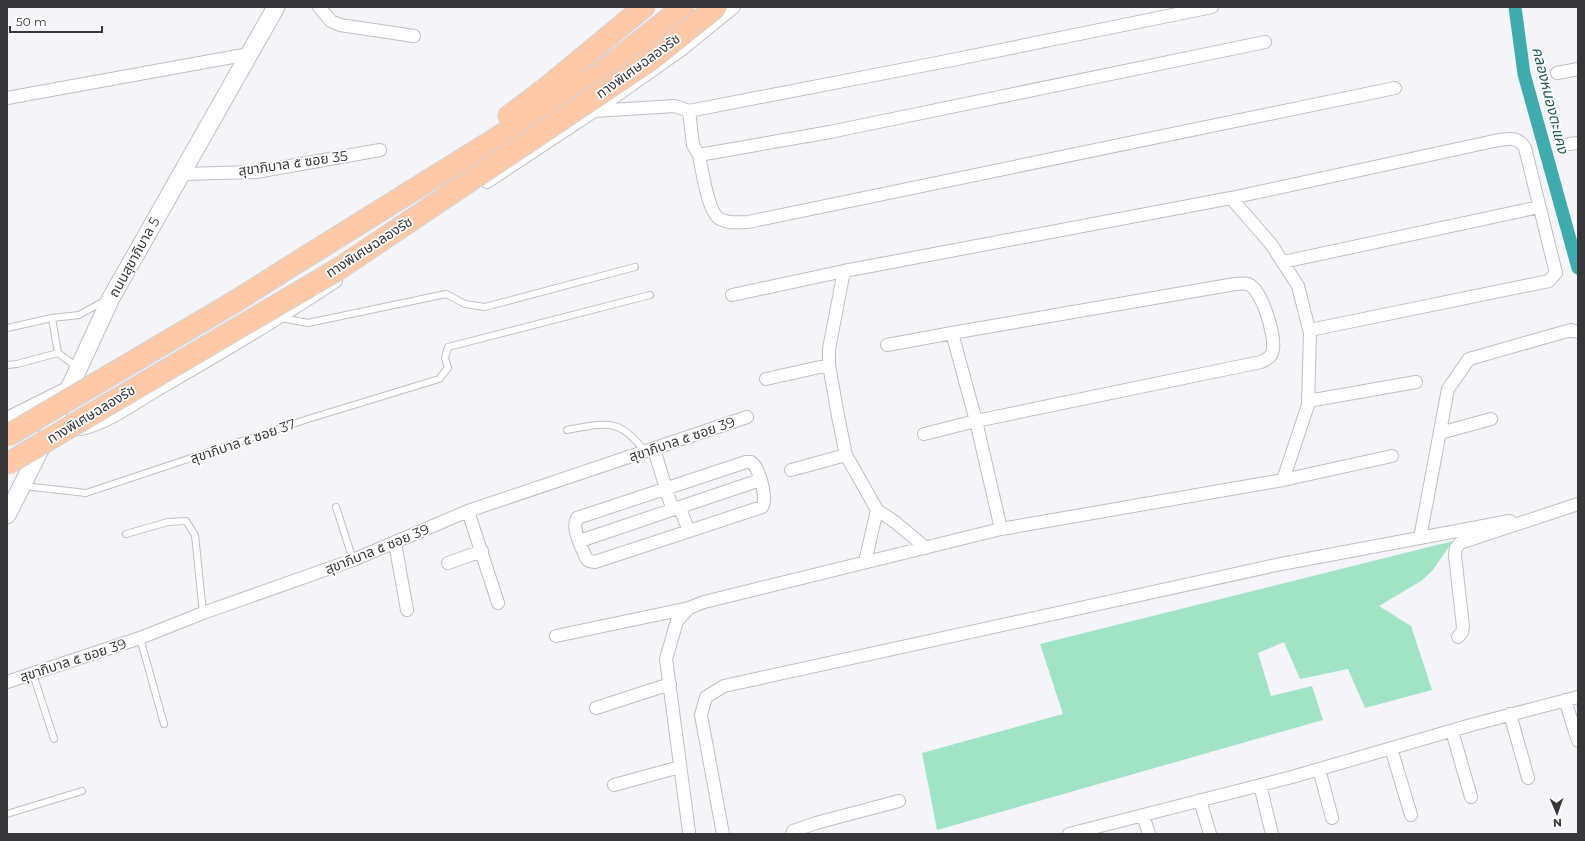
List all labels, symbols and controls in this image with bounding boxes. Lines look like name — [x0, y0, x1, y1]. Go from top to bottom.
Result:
scale bar — [10, 8, 102, 34]
text: 50 m — [16, 14, 47, 29]
street label: ทางพิเศษฉลองรัช — [592, 29, 684, 103]
water label: คลองหนองตะแคง — [1528, 45, 1573, 156]
street label: สุขาภิบาล ๕ ซอย 35 — [237, 146, 349, 180]
street label: ทางพิเศษฉลองรัช — [322, 212, 416, 282]
street label: ถนนสุขาภิบาล 5 — [105, 214, 164, 300]
street label: ทางพิเศษฉลองรัช — [44, 381, 138, 447]
street label: สุขาภิบาล ๕ ซอย 39 — [627, 412, 737, 466]
street label: สุขาภิบาล ๕ ซอย 37 — [188, 414, 298, 468]
street label: สุขาภิบาล ๕ ซอย 39 — [322, 520, 432, 578]
street label: สุขาภิบาล ๕ ซอย 39 — [17, 634, 129, 686]
north arrow — [1537, 793, 1577, 833]
text: N — [1553, 816, 1562, 830]

